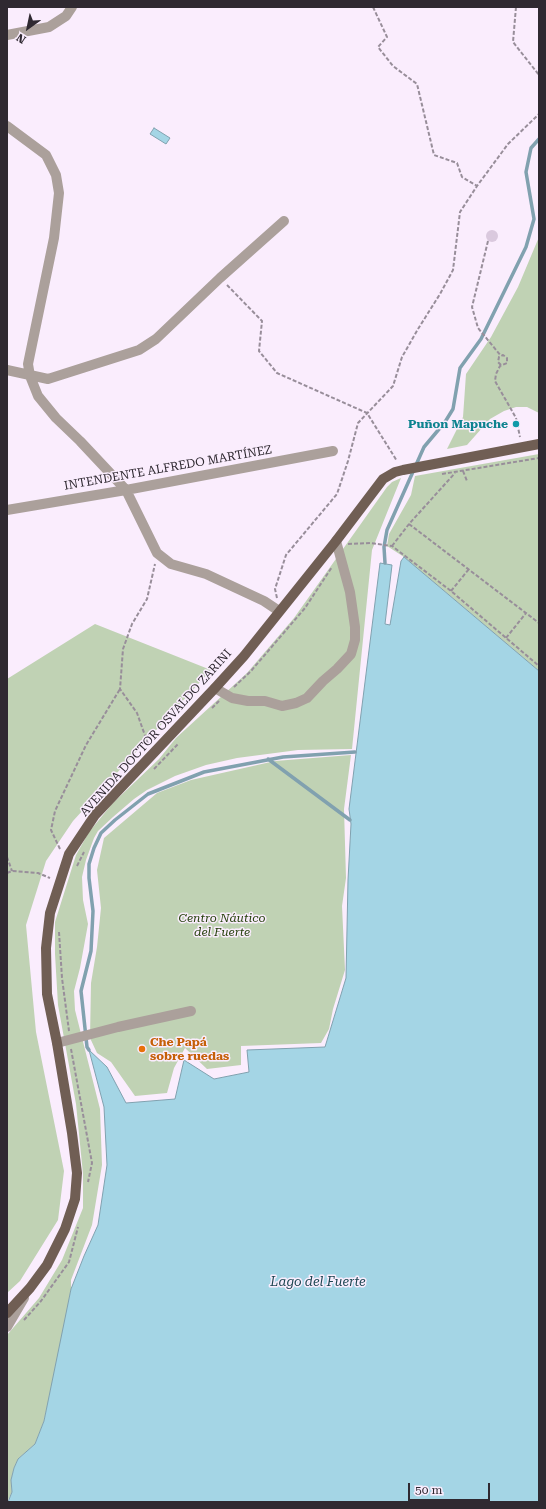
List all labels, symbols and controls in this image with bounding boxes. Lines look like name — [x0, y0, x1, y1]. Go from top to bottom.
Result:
north arrow — [8, 8, 48, 48]
text: N — [14, 31, 28, 46]
place label: Puñon Mapuche — [408, 417, 508, 431]
marker: Puñon Mapuche — [511, 419, 521, 429]
street label: INTENDENTE ALFREDO MARTÍNEZ — [63, 443, 273, 493]
street label: AVENIDA DOCTOR OSVALDO ZARINI — [77, 647, 235, 819]
park label: Centro Náutico del Fuerte — [178, 911, 266, 939]
place label: Che Papá sobre ruedas — [150, 1035, 229, 1063]
marker: Che Papá sobre ruedas — [137, 1044, 147, 1054]
water label: Lago del Fuerte — [270, 1274, 366, 1290]
scale bar — [410, 1475, 492, 1501]
text: 50 m — [415, 1483, 442, 1497]

